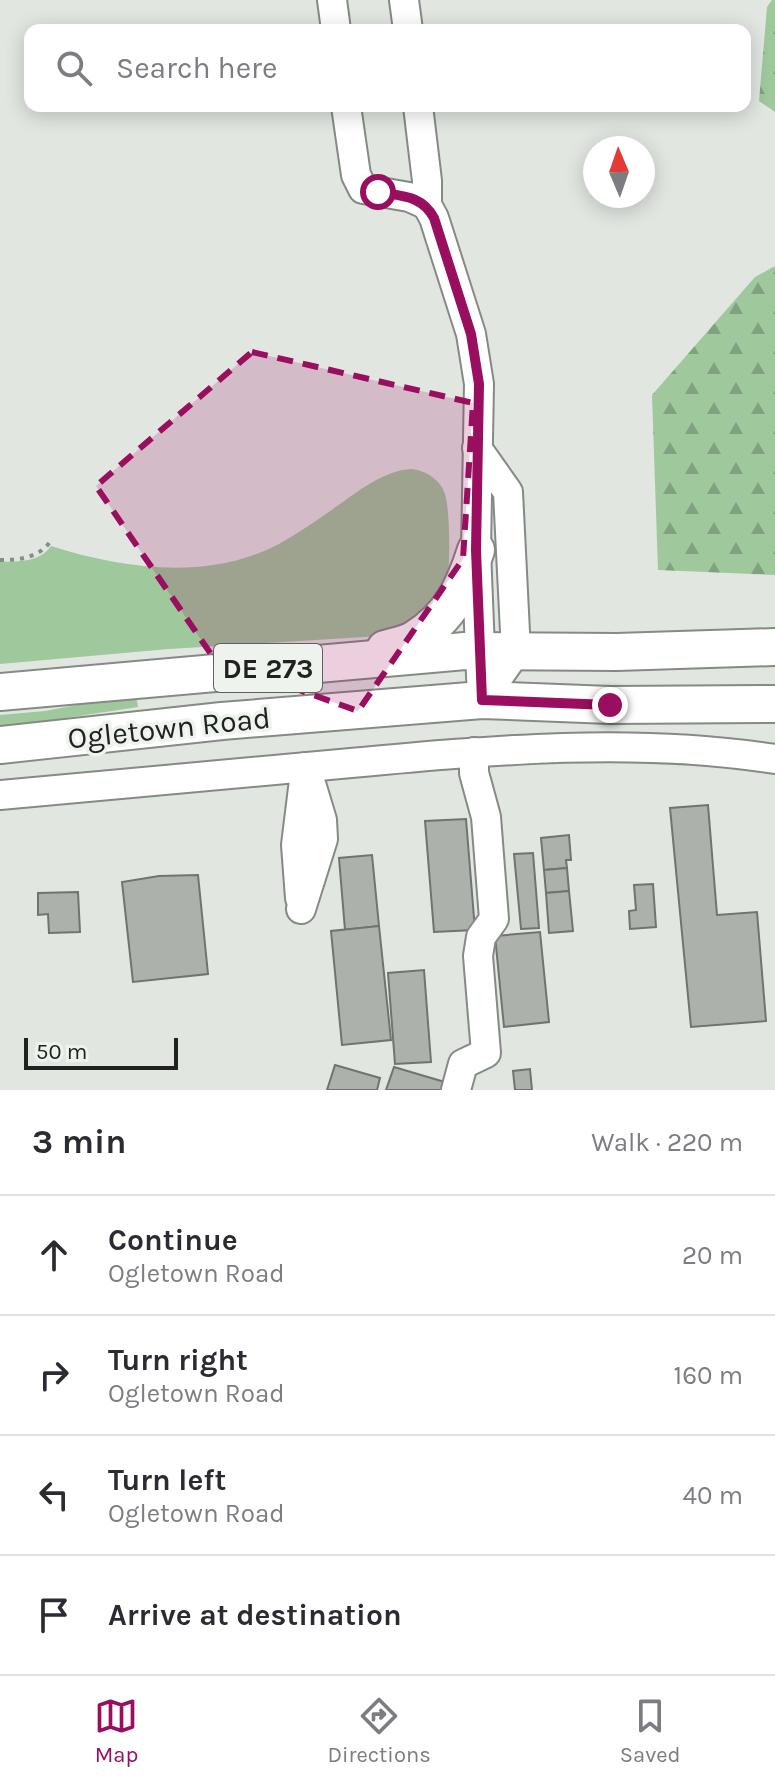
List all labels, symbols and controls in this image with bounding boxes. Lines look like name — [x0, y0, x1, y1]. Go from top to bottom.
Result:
search box — [24, 24, 751, 112]
icon: search — [52, 46, 96, 90]
text: Search here — [116, 50, 277, 86]
north arrow — [583, 136, 655, 208]
route start — [360, 174, 396, 210]
road number: DE 273 — [214, 644, 322, 692]
route end — [592, 687, 628, 723]
street label: Ogletown Road — [66, 699, 272, 757]
scale bar — [24, 1034, 178, 1070]
text: 50 m — [36, 1039, 87, 1065]
text: 3 min — [32, 1122, 126, 1162]
text: Walk · 220 m — [591, 1127, 743, 1158]
text: Continue — [108, 1222, 238, 1258]
icon: ahead — [32, 1233, 76, 1277]
text: 20 m — [682, 1240, 743, 1271]
text: Ogletown Road — [108, 1258, 285, 1289]
text: Turn right — [108, 1342, 248, 1378]
icon: right — [32, 1353, 76, 1397]
text: 160 m — [674, 1360, 743, 1391]
text: Ogletown Road — [108, 1378, 285, 1409]
text: Turn left — [108, 1462, 226, 1498]
icon: left — [32, 1473, 76, 1517]
text: 40 m — [683, 1480, 743, 1511]
text: Ogletown Road — [108, 1498, 285, 1529]
icon: arrive — [32, 1593, 76, 1637]
text: Arrive at destination — [108, 1597, 402, 1633]
tab: Map — [94, 1694, 138, 1768]
tab: Directions — [327, 1694, 431, 1768]
tab: Saved — [620, 1694, 681, 1768]

